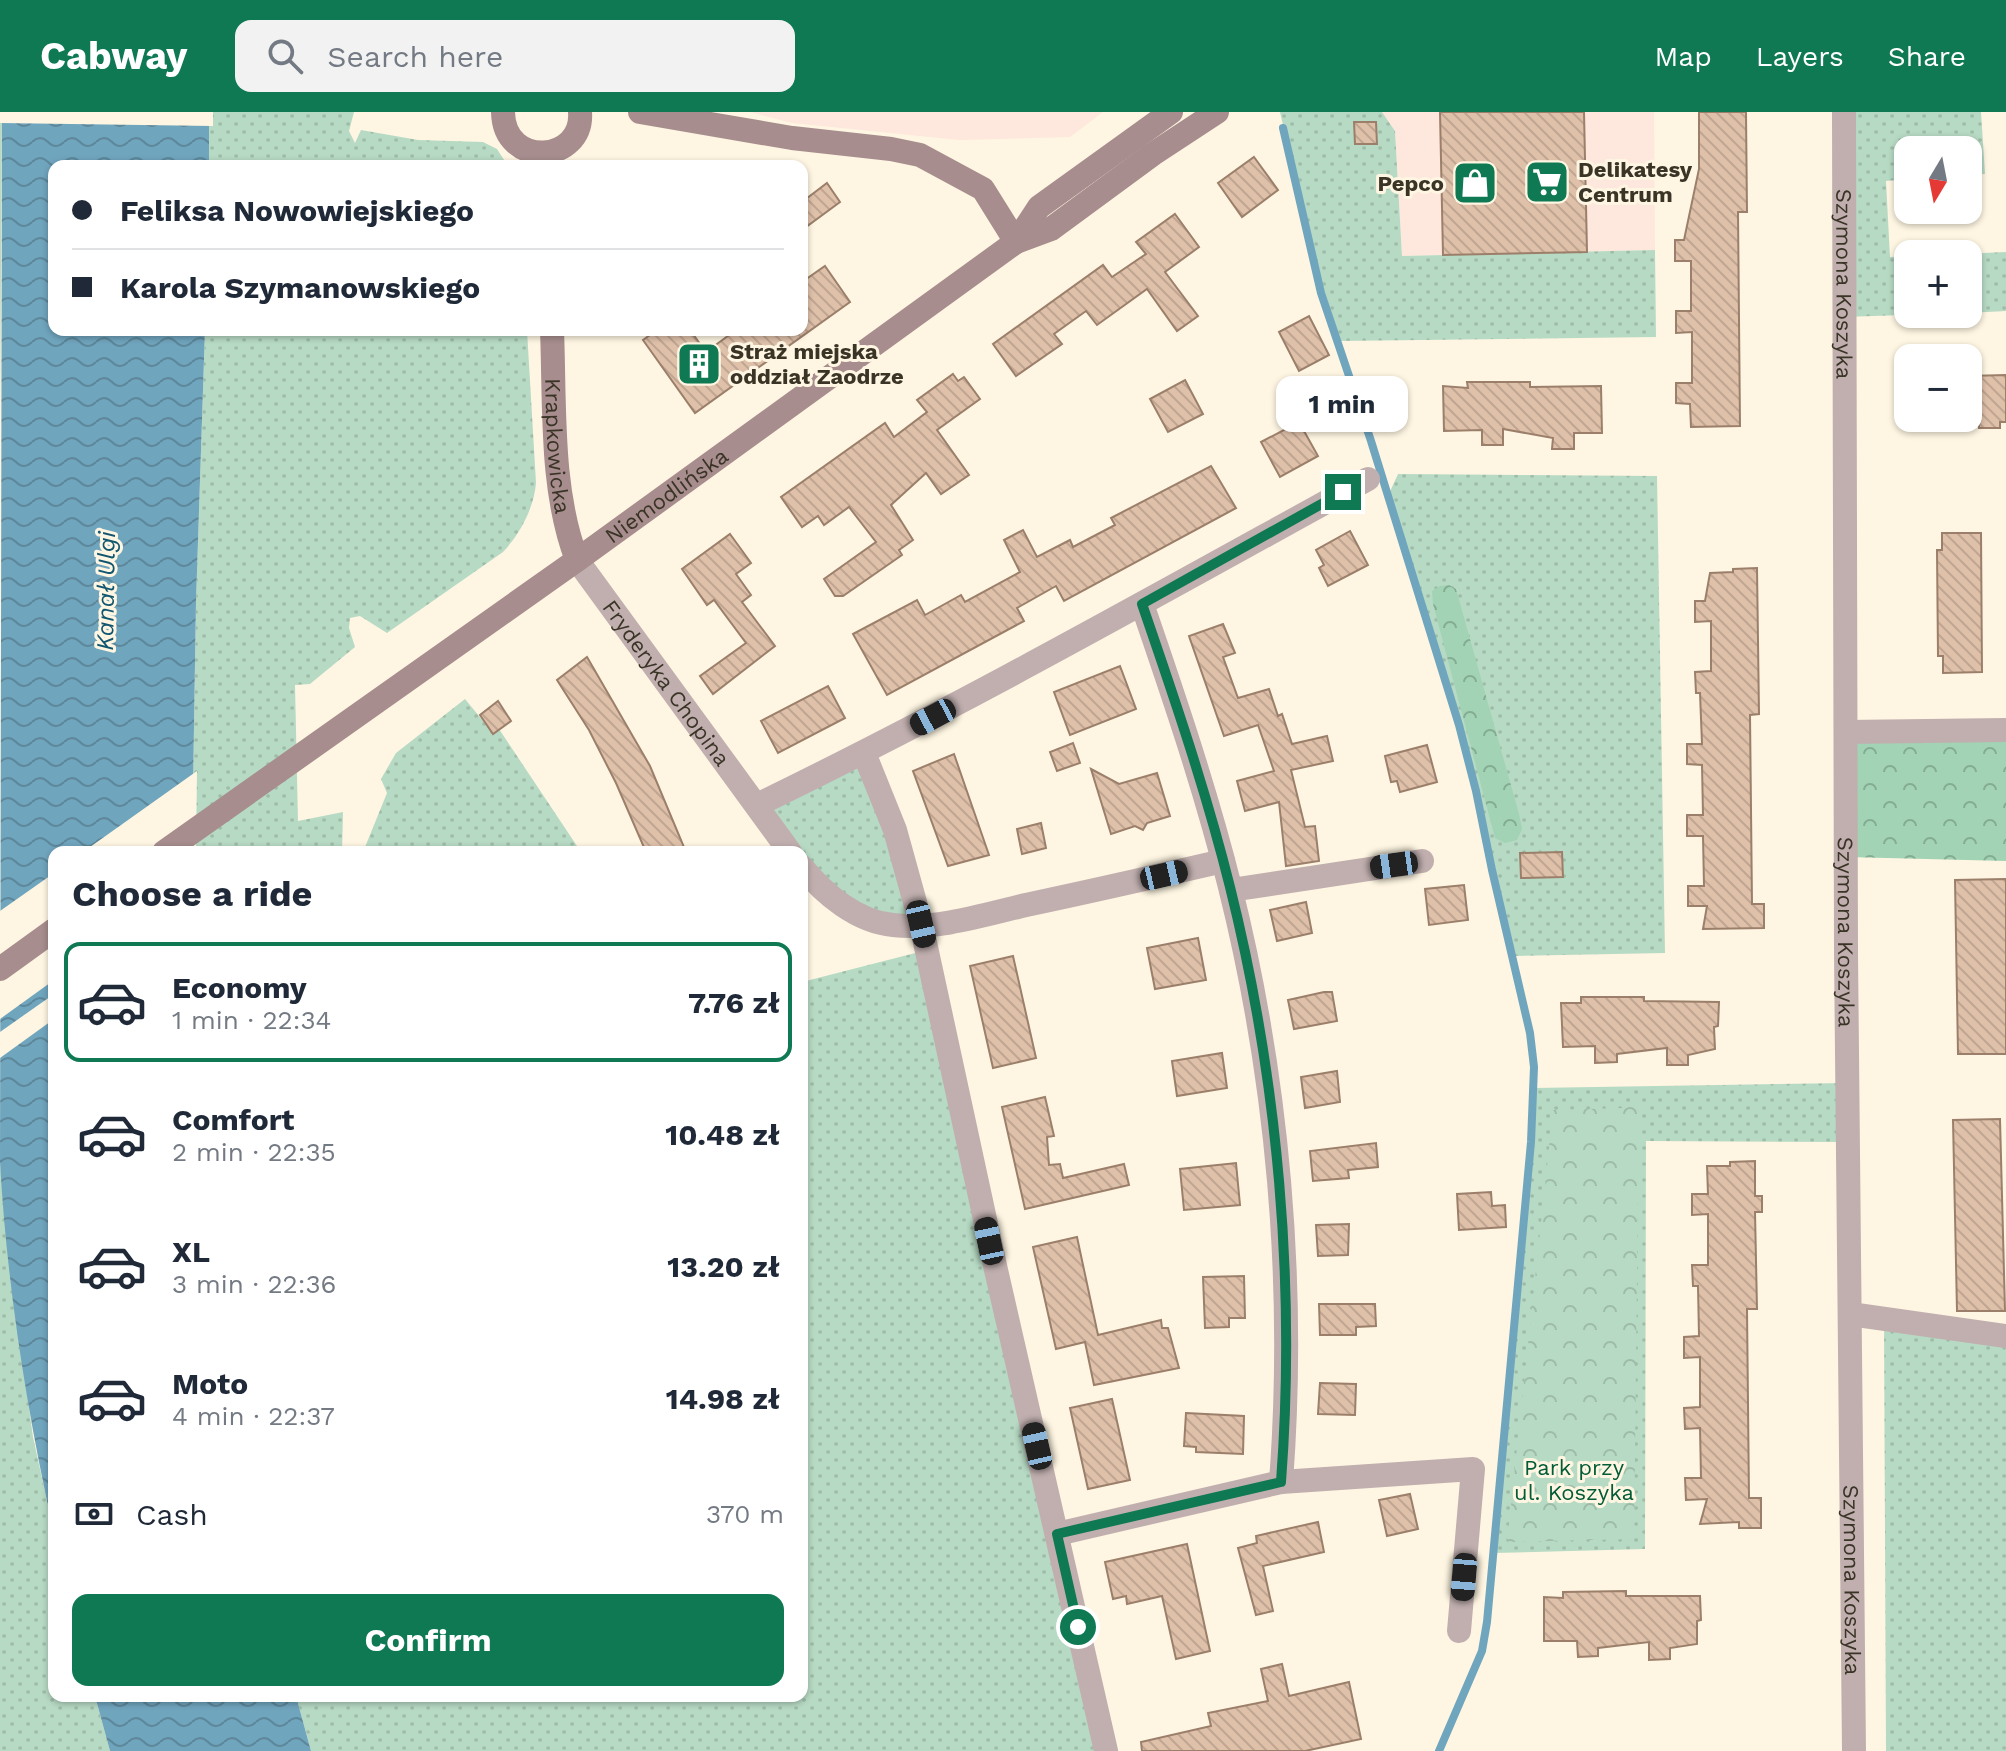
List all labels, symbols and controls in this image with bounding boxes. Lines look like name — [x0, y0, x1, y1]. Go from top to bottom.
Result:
search box — [235, 20, 795, 92]
text: Cabway — [40, 34, 187, 78]
icon: search — [263, 34, 307, 78]
text: Search here — [327, 39, 503, 74]
text: Map — [1655, 40, 1712, 73]
text: Layers — [1756, 40, 1844, 73]
text: Share — [1888, 40, 1966, 73]
north arrow — [1894, 136, 1982, 224]
map controls — [1894, 136, 1982, 432]
place label: Delikatesy Centrum — [1578, 157, 1693, 207]
supermarket icon: Delikatesy Centrum — [1523, 158, 1571, 206]
shop icon: Pepco — [1451, 159, 1499, 207]
place label: Pepco — [1377, 171, 1444, 196]
street label: Szymona Koszyka — [1832, 189, 1857, 379]
text: Feliksa Nowowiejskiego — [120, 193, 474, 228]
button: + — [1894, 240, 1982, 328]
text: Karola Szymanowskiego — [120, 270, 480, 305]
place label: Straż miejska oddział Zaodrze — [730, 339, 904, 389]
building icon: Straż miejska oddział Zaodrze — [675, 340, 723, 388]
button: − — [1894, 344, 1982, 432]
callout: 1 min — [1277, 376, 1409, 432]
street label: Krapkowicka — [541, 378, 576, 515]
text: 1 min — [1309, 389, 1375, 419]
street label: Niemodlińska — [600, 443, 732, 548]
route end — [1325, 474, 1361, 510]
water label: Kanał Ulgi — [91, 530, 121, 651]
street label: Fryderyka Chopina — [598, 595, 735, 771]
car — [906, 695, 960, 739]
street label: Szymona Koszyka — [1833, 837, 1859, 1027]
car — [1369, 850, 1419, 880]
car — [1138, 858, 1190, 892]
text: Choose a ride — [72, 873, 312, 915]
car — [904, 898, 938, 950]
icon: car — [76, 966, 148, 1038]
text: Economy — [172, 970, 307, 1005]
text: 7.76 zł — [688, 985, 780, 1020]
text: 1 min · 22:34 — [172, 1005, 331, 1035]
icon: car — [76, 1098, 148, 1170]
text: Comfort — [172, 1102, 294, 1137]
text: 10.48 zł — [665, 1117, 780, 1152]
text: 2 min · 22:35 — [172, 1137, 336, 1167]
car — [972, 1215, 1006, 1267]
icon: car — [76, 1230, 148, 1302]
text: XL — [172, 1234, 210, 1269]
text: 13.20 zł — [667, 1249, 780, 1284]
text: 3 min · 22:36 — [172, 1269, 336, 1299]
icon: car — [76, 1362, 148, 1434]
text: Moto — [172, 1366, 248, 1401]
text: 14.98 zł — [666, 1381, 780, 1416]
text: 4 min · 22:37 — [172, 1401, 335, 1431]
car — [1020, 1420, 1054, 1472]
park label: Park przy ul. Koszyka — [1514, 1455, 1634, 1505]
street label: Szymona Koszyka — [1839, 1485, 1866, 1675]
icon: cash — [72, 1492, 116, 1536]
text: Cash — [136, 1497, 208, 1532]
text: 370 m — [706, 1499, 784, 1529]
car — [1450, 1552, 1478, 1602]
button: Confirm — [72, 1594, 784, 1686]
route start — [1060, 1609, 1096, 1645]

